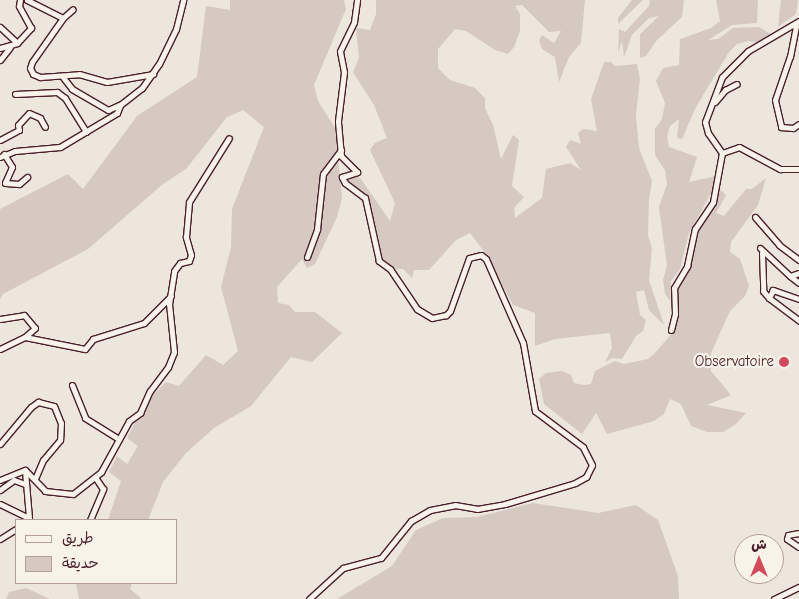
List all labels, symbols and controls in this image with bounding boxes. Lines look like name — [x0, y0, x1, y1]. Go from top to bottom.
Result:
place label: Observatoire — [695, 353, 774, 371]
marker: Observatoire — [778, 356, 790, 368]
legend — [15, 519, 178, 584]
text: طريق — [62, 529, 94, 547]
north arrow — [734, 534, 784, 584]
text: ش — [751, 536, 767, 553]
text: حديقة — [62, 554, 99, 572]

